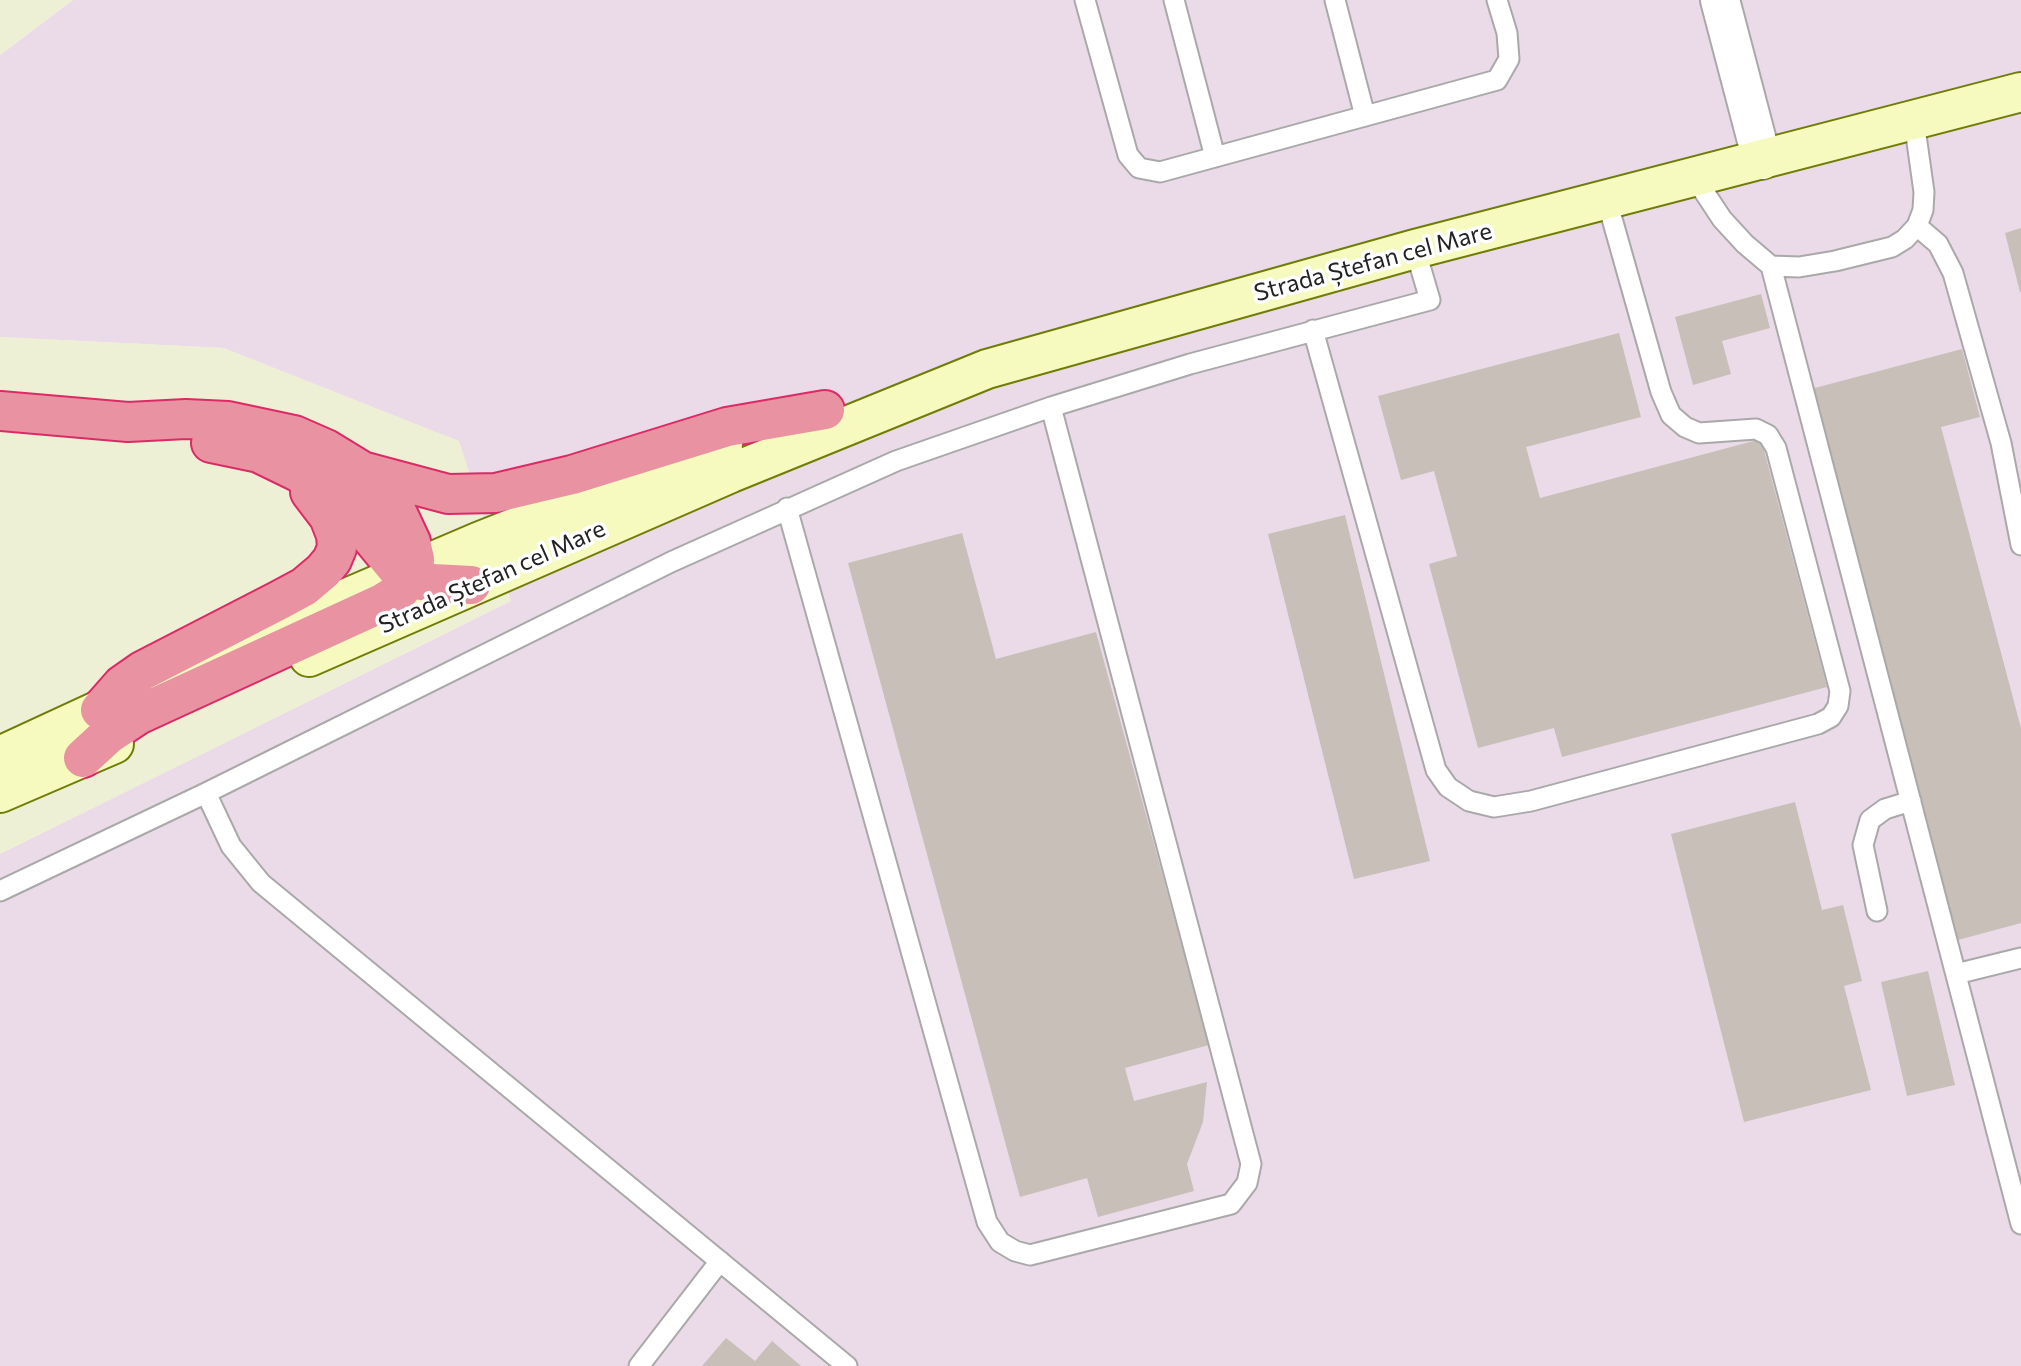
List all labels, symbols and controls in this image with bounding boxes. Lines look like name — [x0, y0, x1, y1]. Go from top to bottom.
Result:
street label: Strada Ștefan cel Mare — [1251, 216, 1495, 308]
street label: Strada Ștefan cel Mare — [374, 514, 610, 640]

